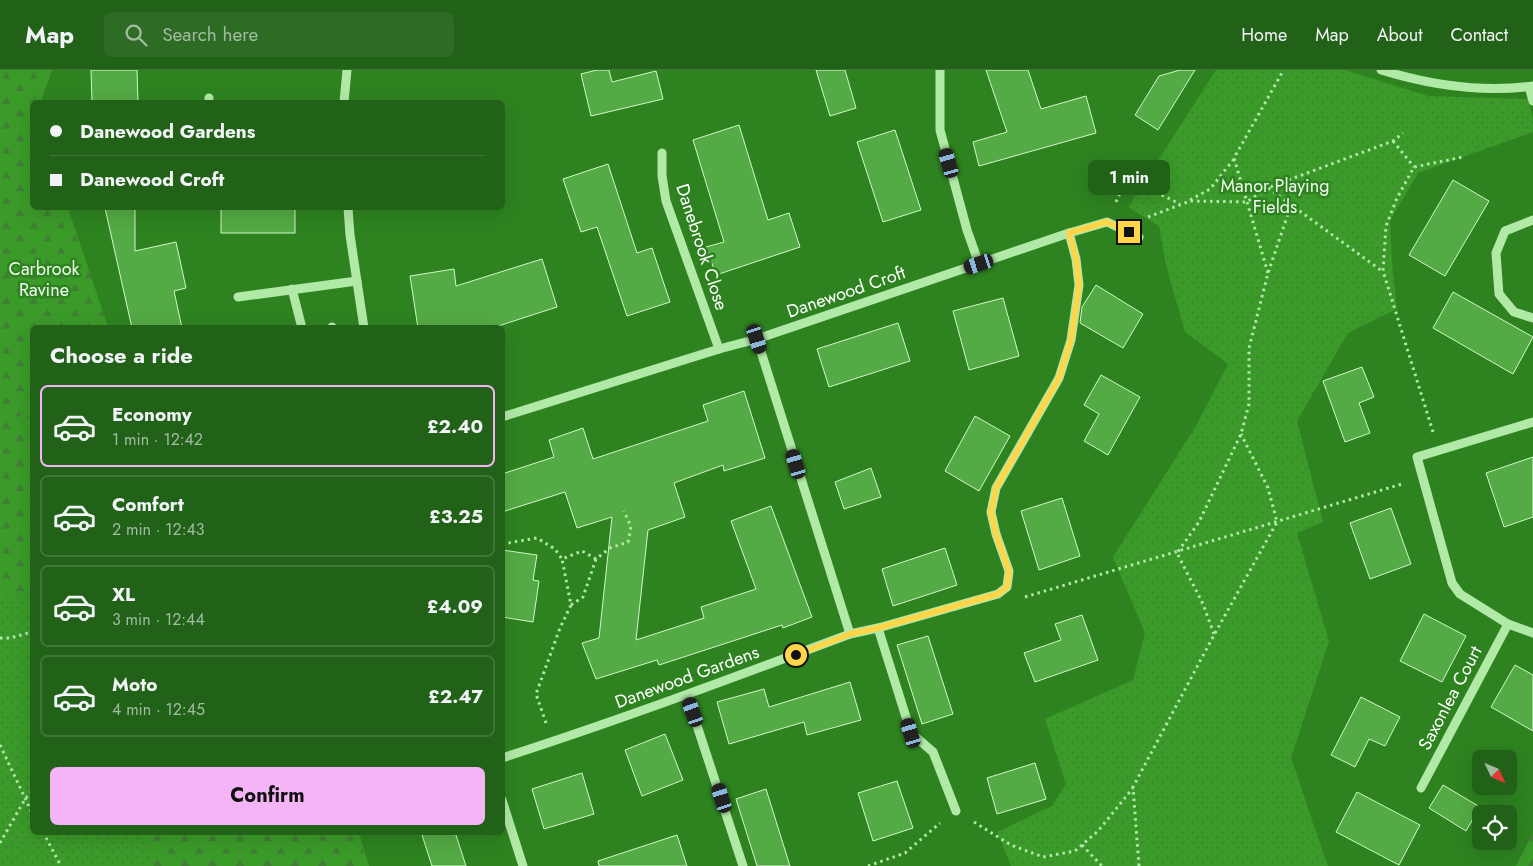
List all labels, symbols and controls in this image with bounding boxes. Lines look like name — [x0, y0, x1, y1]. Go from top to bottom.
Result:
search box — [104, 12, 454, 57]
text: Map — [25, 17, 74, 52]
icon: search — [122, 21, 150, 49]
text: Search here — [162, 21, 258, 48]
text: Home — [1241, 22, 1287, 48]
text: Map — [1315, 22, 1349, 48]
text: About — [1377, 22, 1422, 48]
text: Contact — [1450, 22, 1508, 48]
text: Danewood Gardens — [80, 118, 255, 145]
car — [937, 147, 960, 179]
callout: 1 min — [1088, 160, 1170, 194]
text: Danewood Croft — [80, 166, 224, 193]
text: 1 min — [1109, 166, 1149, 189]
park label: Manor Playing Fields — [1221, 173, 1329, 220]
street label: Danebrook Close — [669, 180, 735, 314]
route end — [1118, 221, 1140, 243]
car — [962, 252, 995, 276]
park label: Carbrook Ravine — [9, 256, 80, 303]
street label: Danewood Croft — [783, 259, 910, 325]
car — [745, 322, 768, 356]
text: Choose a ride — [50, 339, 193, 371]
text: Economy — [112, 401, 192, 428]
icon: car — [52, 404, 97, 449]
text: £2.40 — [427, 413, 483, 440]
text: 1 min · 12:42 — [112, 428, 203, 451]
car — [784, 447, 807, 481]
text: Comfort — [112, 491, 184, 518]
icon: car — [52, 494, 97, 539]
text: £3.25 — [429, 503, 483, 530]
text: 2 min · 12:43 — [112, 518, 205, 541]
text: XL — [112, 581, 135, 608]
icon: car — [52, 584, 97, 629]
text: £4.09 — [427, 593, 483, 620]
text: 3 min · 12:44 — [112, 608, 205, 631]
street label: Danewood Gardens — [611, 639, 763, 715]
street label: Saxonlea Court — [1412, 641, 1489, 755]
route start — [785, 644, 807, 666]
text: Moto — [112, 671, 157, 698]
icon: car — [52, 674, 97, 719]
text: £2.47 — [428, 683, 483, 710]
car — [681, 695, 704, 729]
text: 4 min · 12:45 — [112, 698, 205, 721]
car — [899, 716, 922, 750]
north arrow — [1472, 750, 1518, 795]
map controls — [1472, 750, 1517, 850]
button: Confirm — [50, 767, 485, 825]
car — [710, 781, 733, 815]
button: locate — [1472, 805, 1517, 850]

